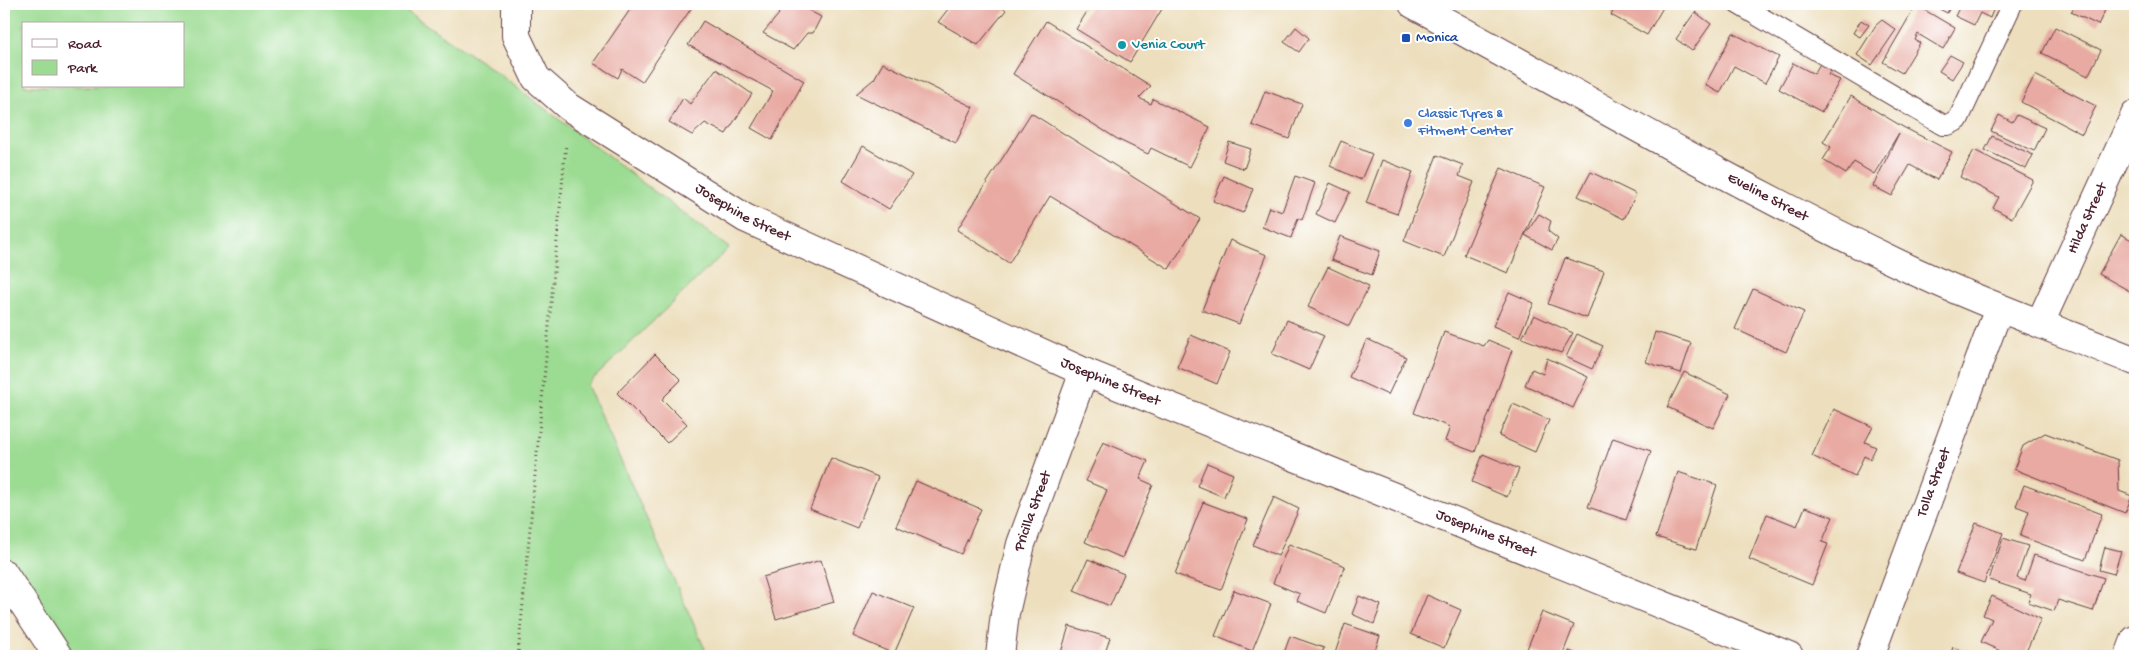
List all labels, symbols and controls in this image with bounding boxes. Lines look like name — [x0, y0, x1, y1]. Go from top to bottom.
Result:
legend — [22, 22, 185, 88]
place label: Monica — [1416, 29, 1459, 47]
marker: Monica — [1400, 32, 1412, 44]
text: Road — [68, 36, 102, 54]
place label: Venia Court — [1131, 36, 1207, 54]
marker: Venia Court — [1116, 39, 1128, 51]
text: Park — [67, 60, 98, 78]
place label: Classic Tyres & Fitment Center — [1417, 105, 1514, 140]
marker: Classic Tyres & Fitment Center — [1402, 117, 1414, 129]
street label: Eveline Street — [1724, 169, 1813, 227]
street label: Hilda Street — [2064, 178, 2113, 257]
street label: Josephine Street — [691, 180, 795, 247]
street label: Josephine Street — [1058, 353, 1164, 411]
street label: Tolla Street — [1913, 444, 1956, 520]
street label: Pricilla Street — [1010, 467, 1056, 554]
street label: Josephine Street — [1433, 506, 1540, 563]

